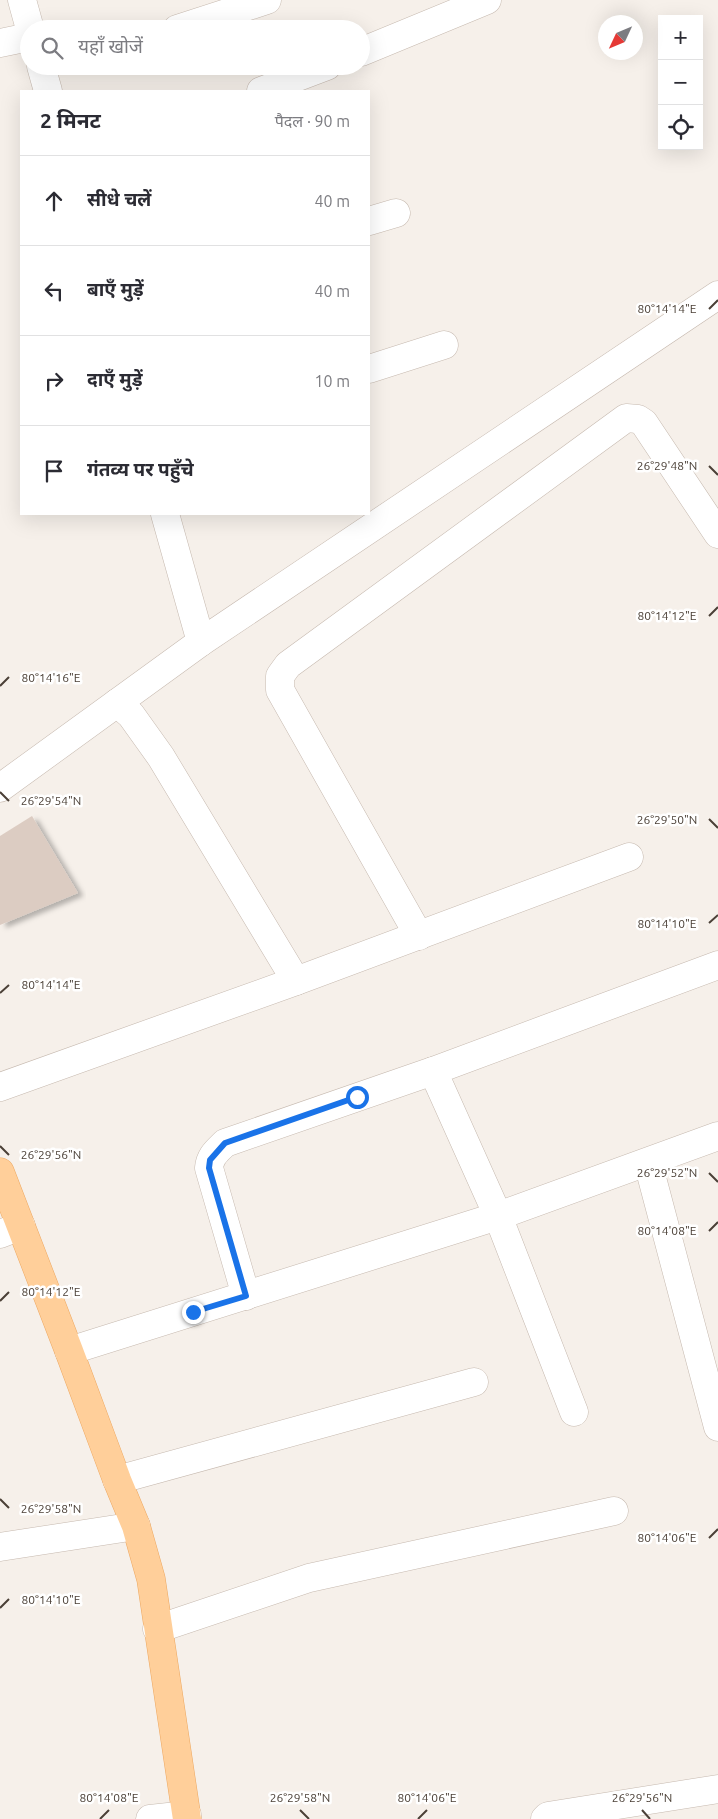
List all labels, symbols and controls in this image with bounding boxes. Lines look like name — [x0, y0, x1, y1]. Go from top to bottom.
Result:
north arrow — [598, 15, 643, 60]
map controls — [658, 15, 703, 150]
button: + — [658, 15, 703, 60]
search box — [20, 20, 370, 75]
icon: search — [38, 34, 66, 62]
text: यहाँ खोजें — [78, 35, 143, 57]
button: − — [658, 60, 703, 105]
button: locate — [658, 105, 703, 150]
text: 2 मिनट — [40, 108, 101, 132]
text: पैदल · 90 m — [275, 112, 350, 130]
icon: ahead — [40, 187, 68, 215]
text: सीधे चलें — [87, 188, 151, 210]
text: 40 m — [314, 192, 350, 210]
icon: left — [40, 277, 68, 305]
text: बाएँ मुड़ें — [87, 278, 144, 300]
text: 40 m — [314, 282, 350, 300]
text: 80°14'14"E — [638, 302, 697, 315]
icon: right — [40, 367, 68, 395]
text: दाएँ मुड़ें — [87, 368, 143, 390]
text: 10 m — [314, 372, 350, 390]
icon: arrive — [40, 457, 68, 485]
text: गंतव्य पर पहुँचे — [87, 458, 194, 480]
text: 26°29'48"N — [637, 459, 697, 472]
text: 80°14'12"E — [638, 609, 697, 622]
text: 80°14'16"E — [22, 671, 81, 684]
text: 26°29'54"N — [21, 794, 81, 807]
text: 26°29'50"N — [637, 813, 697, 826]
text: 80°14'10"E — [638, 917, 697, 930]
text: 80°14'14"E — [22, 978, 81, 991]
route start — [346, 1086, 369, 1109]
text: 26°29'56"N — [21, 1148, 81, 1161]
text: 26°29'52"N — [637, 1166, 697, 1179]
text: 80°14'08"E — [638, 1224, 697, 1237]
text: 80°14'12"E — [22, 1285, 81, 1298]
route end — [182, 1301, 205, 1324]
text: 26°29'58"N — [21, 1502, 81, 1515]
text: 80°14'06"E — [638, 1531, 697, 1544]
text: 80°14'10"E — [22, 1593, 81, 1606]
text: 80°14'08"E — [80, 1791, 139, 1804]
text: 26°29'58"N — [270, 1791, 330, 1804]
text: 80°14'06"E — [398, 1791, 457, 1804]
text: 26°29'56"N — [612, 1791, 672, 1804]

